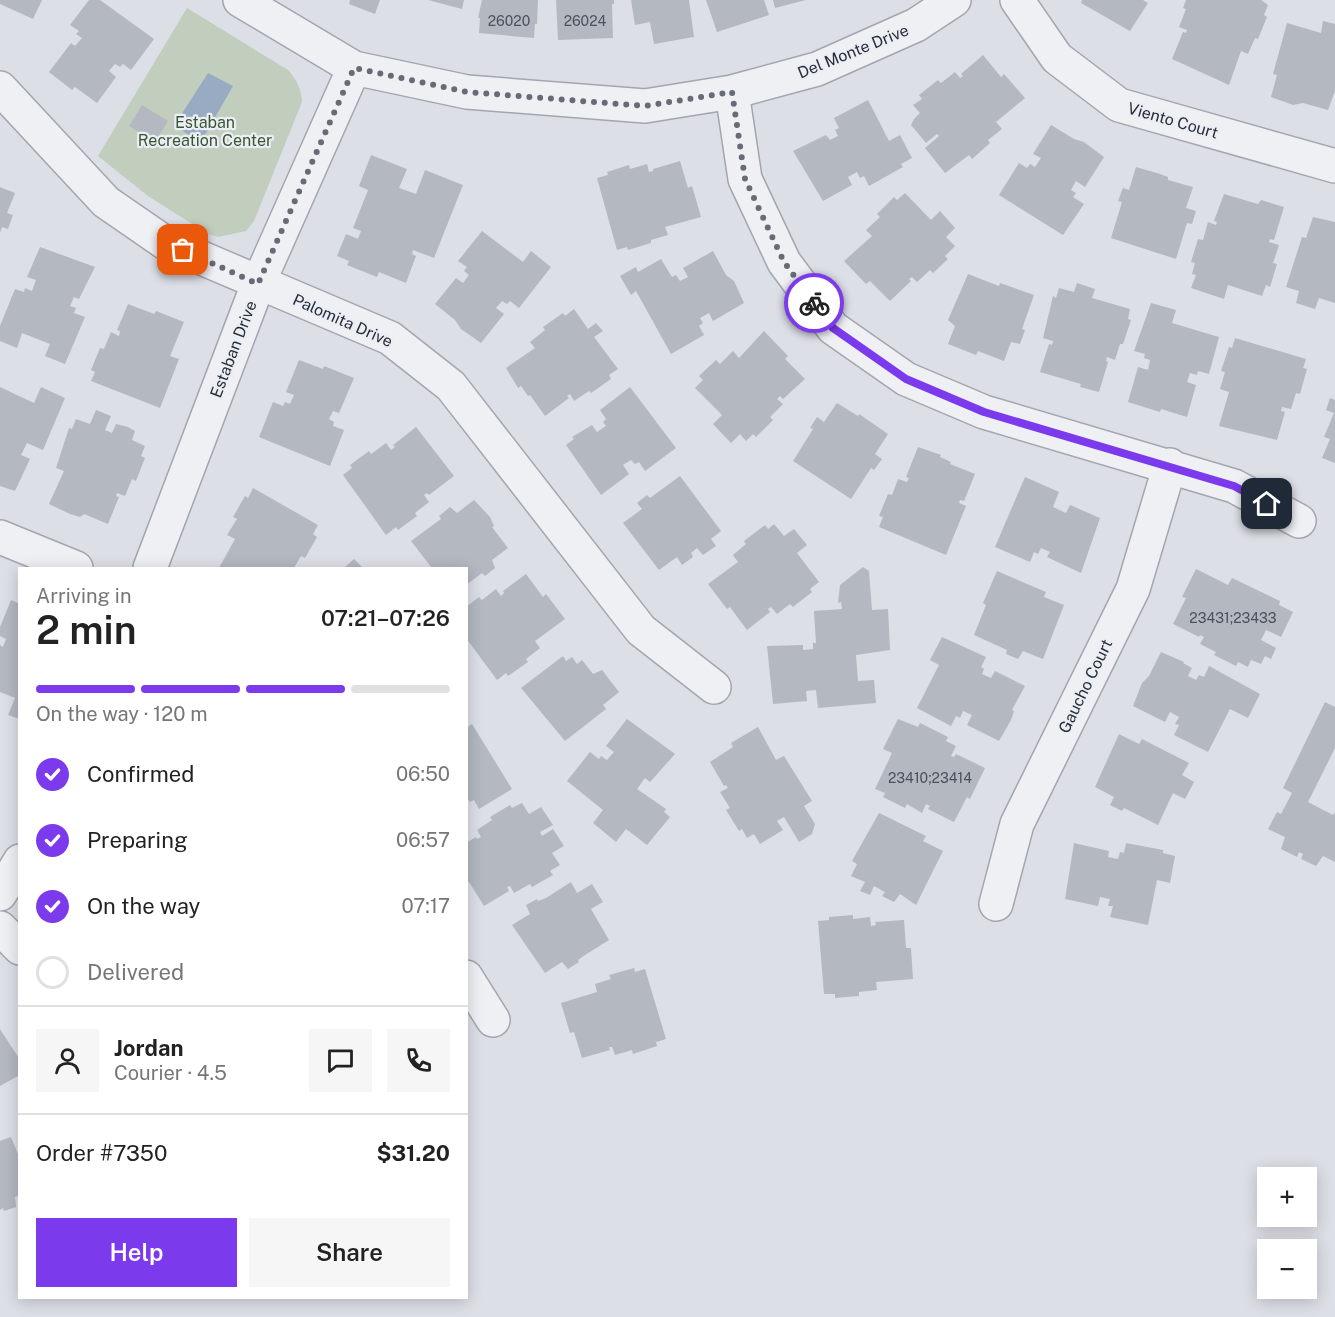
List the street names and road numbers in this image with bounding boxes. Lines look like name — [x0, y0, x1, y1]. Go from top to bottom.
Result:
street label: Del Monte Drive — [795, 21, 911, 82]
street label: Viento Court — [1125, 99, 1220, 142]
street label: Palomita Drive — [290, 290, 396, 351]
street label: Estaban Drive — [206, 298, 261, 400]
street label: Gaucho Court — [1055, 636, 1116, 736]

